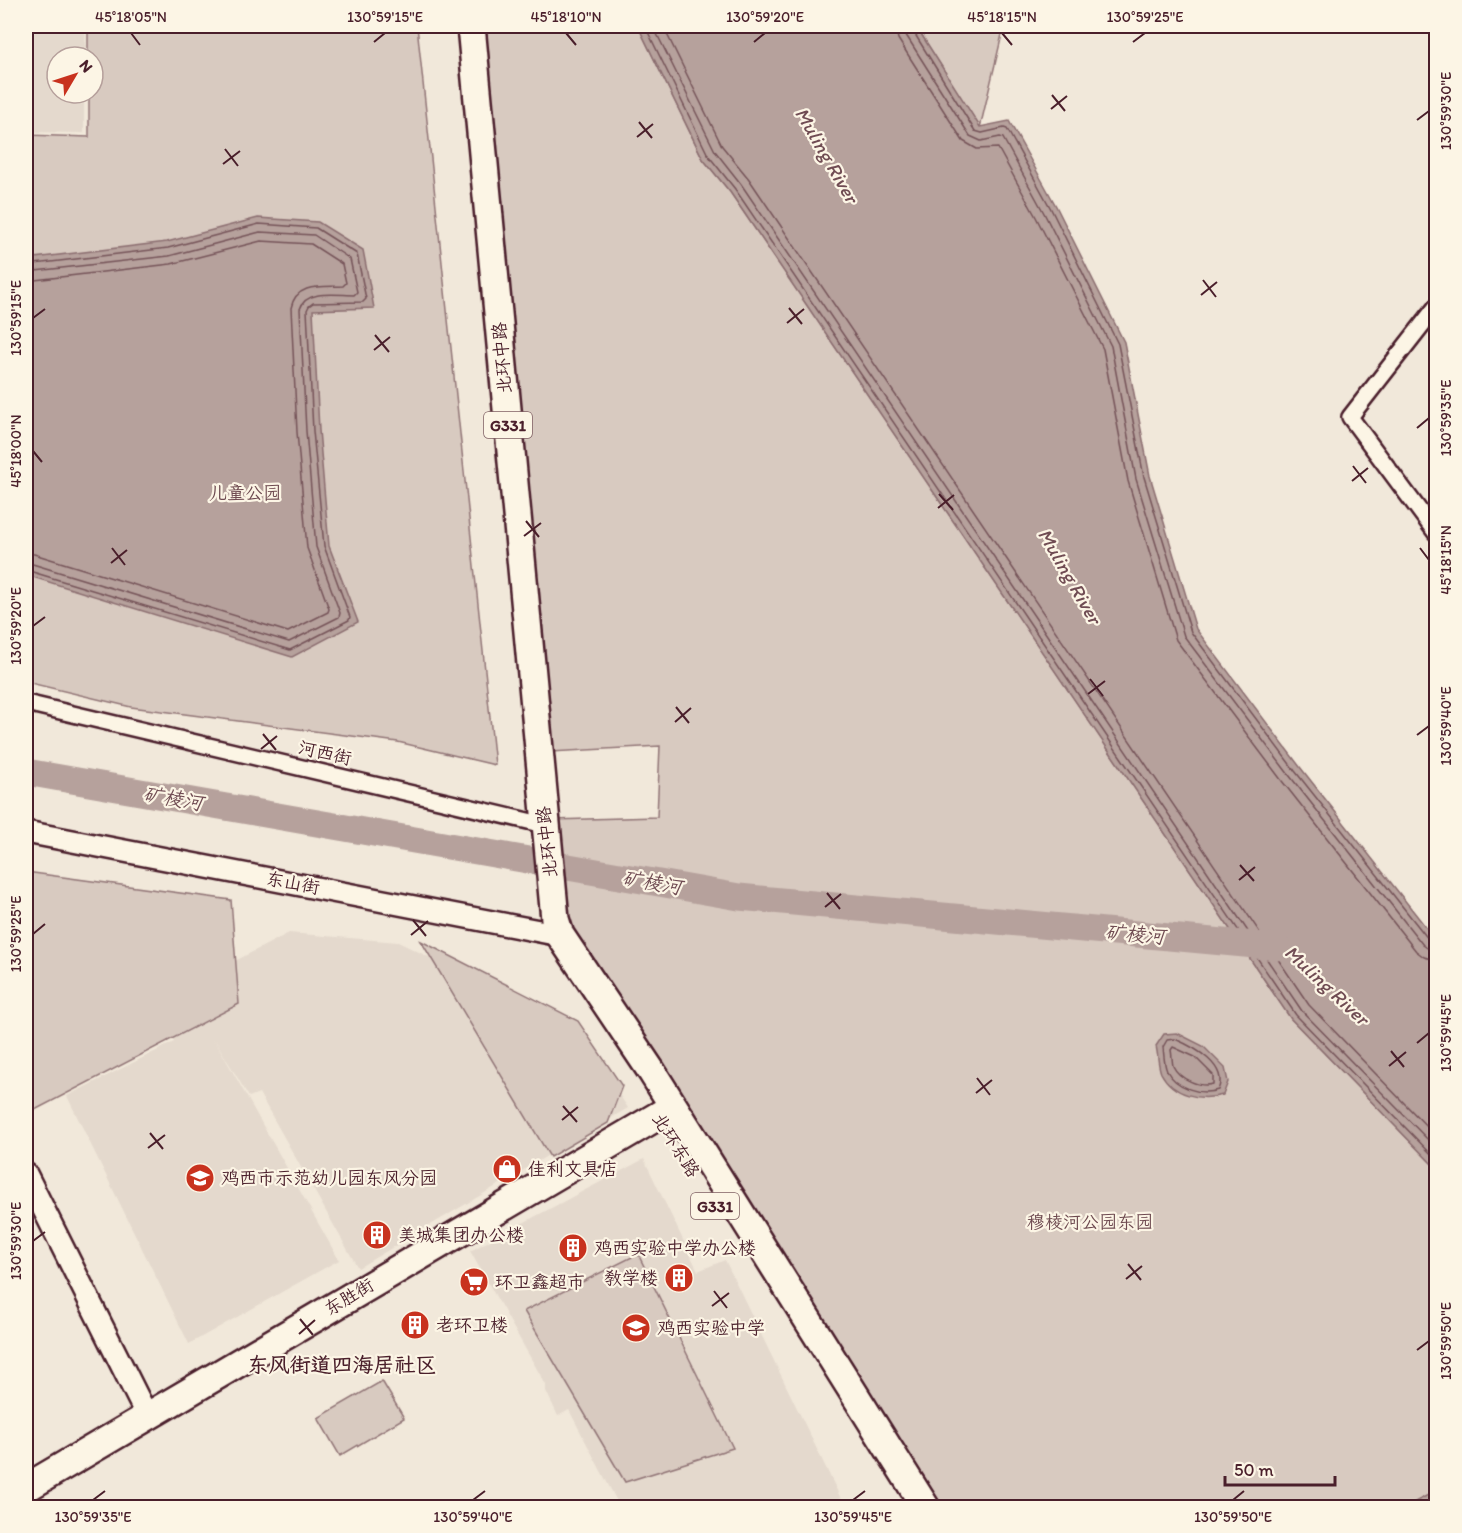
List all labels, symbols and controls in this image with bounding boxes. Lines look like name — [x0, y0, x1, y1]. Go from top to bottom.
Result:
text: 45°18'05"N — [95, 8, 167, 26]
text: 130°59'15"E — [347, 8, 423, 26]
text: 45°18'10"N — [530, 8, 602, 26]
text: 130°59'20"E — [726, 8, 804, 26]
text: 45°18'15"N — [967, 8, 1037, 26]
text: 130°59'25"E — [1107, 8, 1183, 26]
north arrow — [45, 45, 105, 105]
text: N — [75, 56, 97, 76]
text: 130°59'30"E — [1437, 72, 1455, 150]
water label: Muling River — [790, 103, 865, 209]
text: 130°59'15"E — [7, 280, 25, 356]
street label: 北环中路 — [488, 321, 516, 395]
text: 130°59'35"E — [1437, 379, 1455, 457]
road number: G331 — [484, 412, 532, 438]
text: 45°18'00"N — [7, 414, 25, 488]
park label: 儿童公园 — [209, 482, 281, 504]
water label: Muling River — [1033, 524, 1108, 630]
text: 45°18'15"N — [1437, 525, 1455, 595]
text: 130°59'20"E — [7, 587, 25, 665]
text: 130°59'40"E — [1437, 686, 1455, 766]
street label: 河西街 — [296, 736, 354, 770]
water label: 矿棱河 — [141, 781, 208, 816]
street label: 北环中路 — [532, 805, 562, 879]
water label: 矿棱河 — [620, 865, 687, 900]
street label: 东山街 — [264, 867, 322, 899]
text: 130°59'25"E — [7, 896, 25, 972]
water label: 矿棱河 — [1104, 919, 1169, 949]
water label: Muling River — [1280, 940, 1376, 1032]
text: 130°59'45"E — [1437, 994, 1455, 1072]
street label: 北环东路 — [648, 1109, 704, 1181]
shop icon: 佳利文具店 — [491, 1153, 523, 1185]
place label: 佳利文具店 — [528, 1158, 618, 1180]
school or university icon: 鸡西市示范幼儿园东风分园 — [184, 1162, 216, 1194]
place label: 鸡西市示范幼儿园东风分园 — [221, 1167, 437, 1189]
road number: G331 — [691, 1193, 739, 1219]
text: 130°59'30"E — [7, 1202, 25, 1280]
park label: 穆棱河公园东园 — [1027, 1211, 1153, 1233]
building icon: 美城集团办公楼 — [361, 1219, 393, 1251]
place label: 美城集团办公楼 — [398, 1224, 524, 1246]
building icon: 鸡西实验中学办公楼 — [557, 1232, 589, 1264]
place label: 鸡西实验中学办公楼 — [594, 1237, 756, 1259]
building icon: 教学楼 — [663, 1262, 695, 1294]
supermarket icon: 环卫鑫超市 — [458, 1266, 490, 1298]
place label: 教学楼 — [604, 1267, 658, 1289]
place label: 环卫鑫超市 — [495, 1271, 585, 1293]
street label: 东胜街 — [320, 1274, 378, 1320]
text: 130°59'50"E — [1437, 1302, 1455, 1380]
building icon: 老环卫楼 — [399, 1309, 431, 1341]
school or university icon: 鸡西实验中学 — [620, 1312, 652, 1344]
place label: 老环卫楼 — [436, 1314, 508, 1336]
place label: 鸡西实验中学 — [657, 1317, 765, 1339]
district label: 东风街道四海居社区 — [248, 1352, 437, 1377]
scale bar — [1225, 1449, 1334, 1487]
text: 50 m — [1234, 1459, 1274, 1481]
text: 130°59'35"E — [54, 1508, 132, 1526]
text: 130°59'40"E — [433, 1508, 513, 1526]
text: 130°59'45"E — [814, 1508, 892, 1526]
text: 130°59'50"E — [1194, 1508, 1272, 1526]

